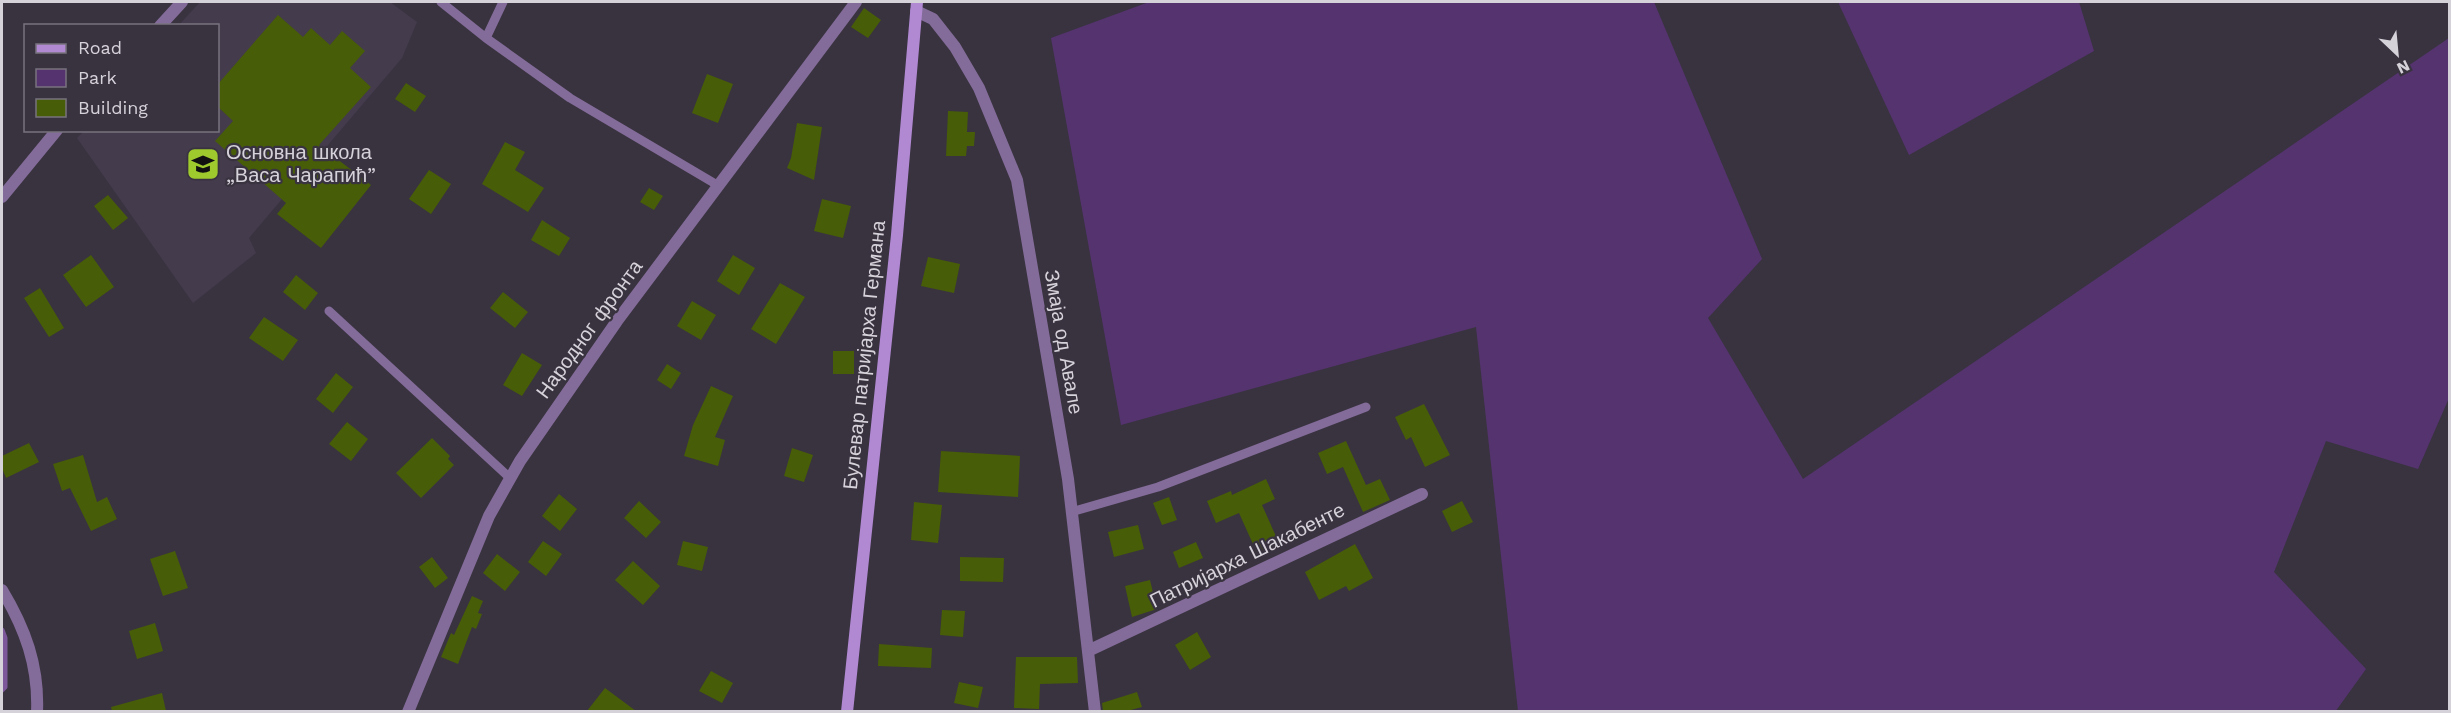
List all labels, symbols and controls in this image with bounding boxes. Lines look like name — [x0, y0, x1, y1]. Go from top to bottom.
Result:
legend — [24, 24, 219, 132]
north arrow — [2367, 24, 2427, 84]
text: Road — [78, 37, 122, 58]
text: N — [2394, 56, 2413, 78]
text: Park — [78, 67, 117, 88]
text: Building — [78, 97, 148, 118]
place label: Основна школа „Васа Чарапић” — [226, 140, 376, 187]
school or university icon: Основна школа „Васа Чарапић” — [185, 146, 221, 182]
street label: Булевар патријарха Германа — [838, 218, 890, 491]
street label: Народног фронта — [531, 254, 648, 403]
street label: Змаја од Авале — [1039, 268, 1089, 416]
street label: Патријарха Шакабенте — [1146, 497, 1348, 613]

